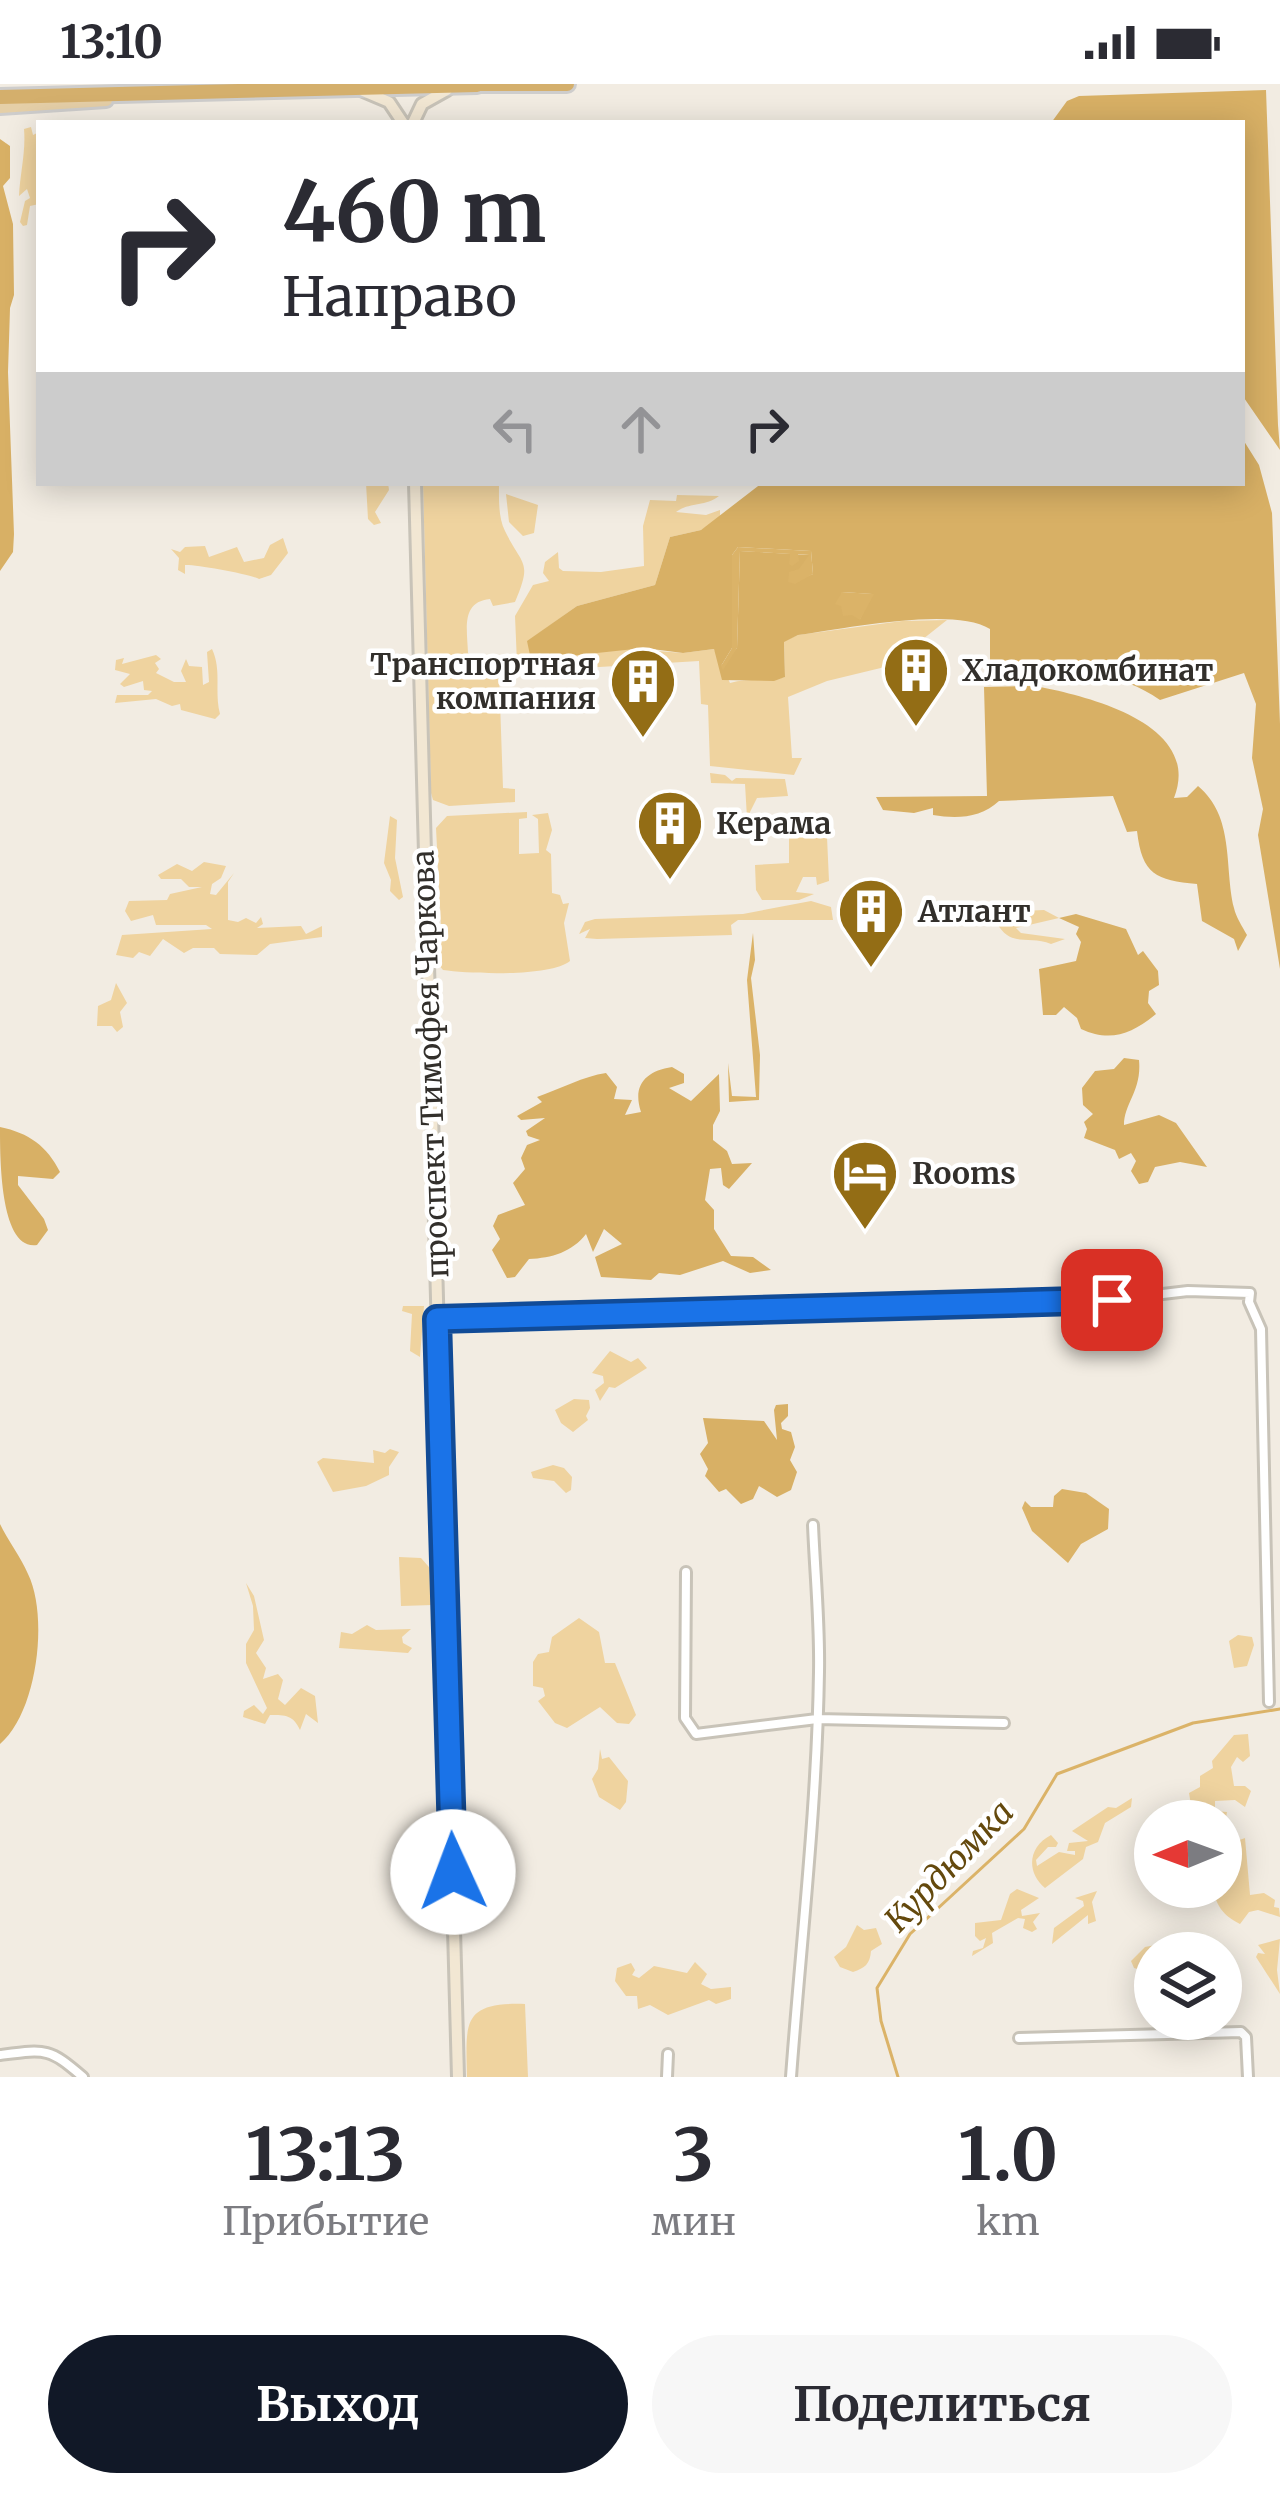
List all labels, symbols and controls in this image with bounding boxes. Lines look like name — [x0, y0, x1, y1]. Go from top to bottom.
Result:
text: 13:10 — [60, 14, 163, 70]
text: 460 m — [282, 159, 546, 265]
icon: right — [84, 168, 240, 324]
text: Направо — [282, 263, 517, 331]
icon: left — [482, 396, 548, 462]
icon: ahead — [608, 396, 674, 462]
icon: right — [734, 396, 800, 462]
building icon: Хладокомбинат — [881, 635, 951, 729]
place label: Транспортная компания — [370, 645, 596, 717]
building icon: Транспортная компания — [608, 646, 678, 740]
place label: Хладокомбинат — [962, 651, 1213, 689]
building icon: Керама — [635, 788, 705, 882]
place label: Керама — [716, 804, 831, 842]
street label: проспект Тимофея Чаркова — [404, 849, 456, 1279]
building icon: Атлант — [836, 876, 906, 970]
place label: Атлант — [917, 892, 1031, 930]
hotel icon: Rooms — [830, 1138, 900, 1232]
place label: Rooms — [912, 1154, 1016, 1192]
pin — [1061, 1249, 1163, 1351]
icon: arrive — [1079, 1267, 1145, 1333]
water label: Курдюмка — [876, 1792, 1022, 1940]
north arrow — [1134, 1800, 1242, 1908]
map controls — [1134, 1800, 1242, 2040]
position arrow — [390, 1809, 516, 1935]
button: layers — [1134, 1932, 1242, 2040]
text: 13:13 — [246, 2109, 405, 2200]
text: 3 — [673, 2109, 714, 2200]
text: 1.0 — [958, 2109, 1058, 2200]
text: Прибытие — [222, 2197, 429, 2246]
text: мин — [651, 2197, 736, 2246]
text: km — [976, 2197, 1040, 2246]
button: Выход — [48, 2335, 628, 2473]
button: Поделиться — [652, 2335, 1232, 2473]

